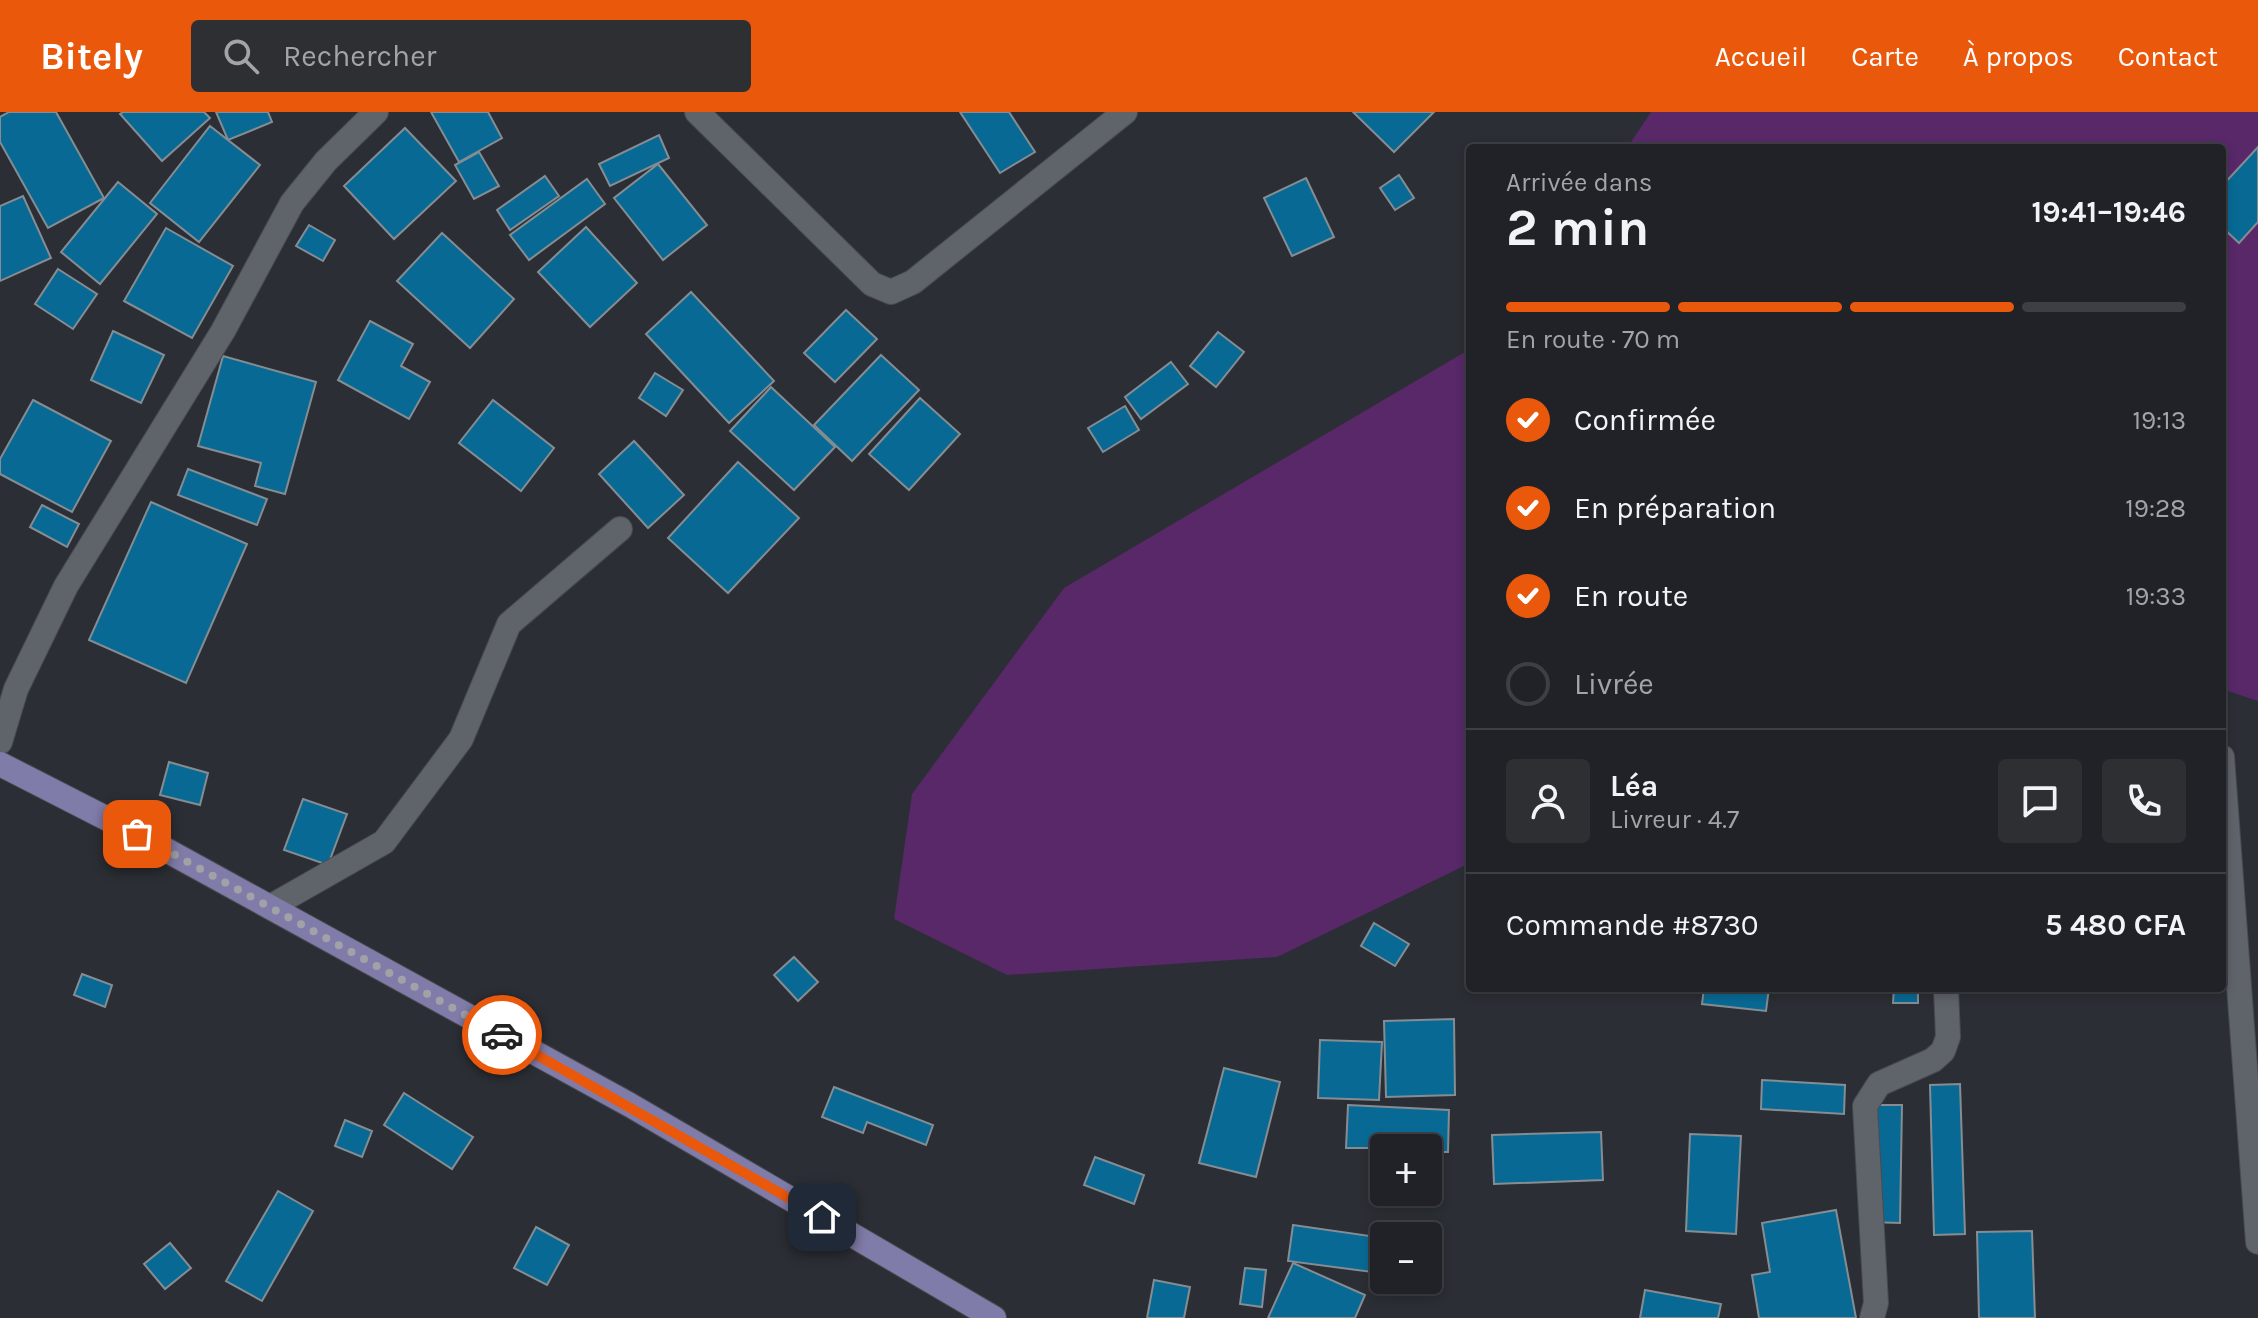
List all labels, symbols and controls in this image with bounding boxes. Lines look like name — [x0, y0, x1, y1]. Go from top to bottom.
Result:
search box — [191, 20, 751, 92]
text: Bitely — [40, 34, 143, 79]
icon: search — [219, 34, 263, 78]
text: Rechercher — [283, 38, 436, 74]
text: Accueil — [1715, 40, 1807, 73]
text: Carte — [1851, 40, 1919, 73]
text: À propos — [1963, 40, 2074, 73]
text: Contact — [2118, 40, 2218, 73]
text: Arrivée dans — [1506, 167, 1653, 198]
text: 19:41–19:46 — [2031, 194, 2186, 230]
text: 2 min — [1506, 197, 1649, 258]
text: En route · 70 m — [1506, 324, 1680, 355]
icon: check — [1506, 398, 1550, 442]
text: Confirmée — [1574, 402, 1716, 438]
text: 19:13 — [2132, 405, 2186, 436]
icon: check — [1506, 486, 1550, 530]
text: En préparation — [1574, 490, 1776, 526]
text: 19:28 — [2125, 493, 2186, 524]
icon: check — [1506, 574, 1550, 618]
text: En route — [1574, 578, 1688, 614]
text: 19:33 — [2126, 581, 2186, 612]
text: Livrée — [1574, 666, 1654, 702]
button: person — [1506, 759, 1590, 843]
button: chat — [1998, 759, 2082, 843]
button: phone — [2102, 759, 2186, 843]
text: Léa — [1610, 768, 1658, 804]
pin — [103, 800, 171, 868]
text: Livreur · 4.7 — [1610, 804, 1739, 835]
icon: bag — [115, 812, 159, 856]
text: Commande #8730 — [1506, 907, 1759, 943]
text: 5 480 CFA — [2045, 907, 2186, 943]
courier — [462, 995, 542, 1075]
icon: car — [480, 1013, 524, 1057]
map controls — [1370, 1134, 1442, 1294]
button: + — [1370, 1134, 1442, 1206]
pin — [788, 1183, 856, 1251]
icon: home — [800, 1195, 844, 1239]
button: − — [1370, 1222, 1442, 1294]

